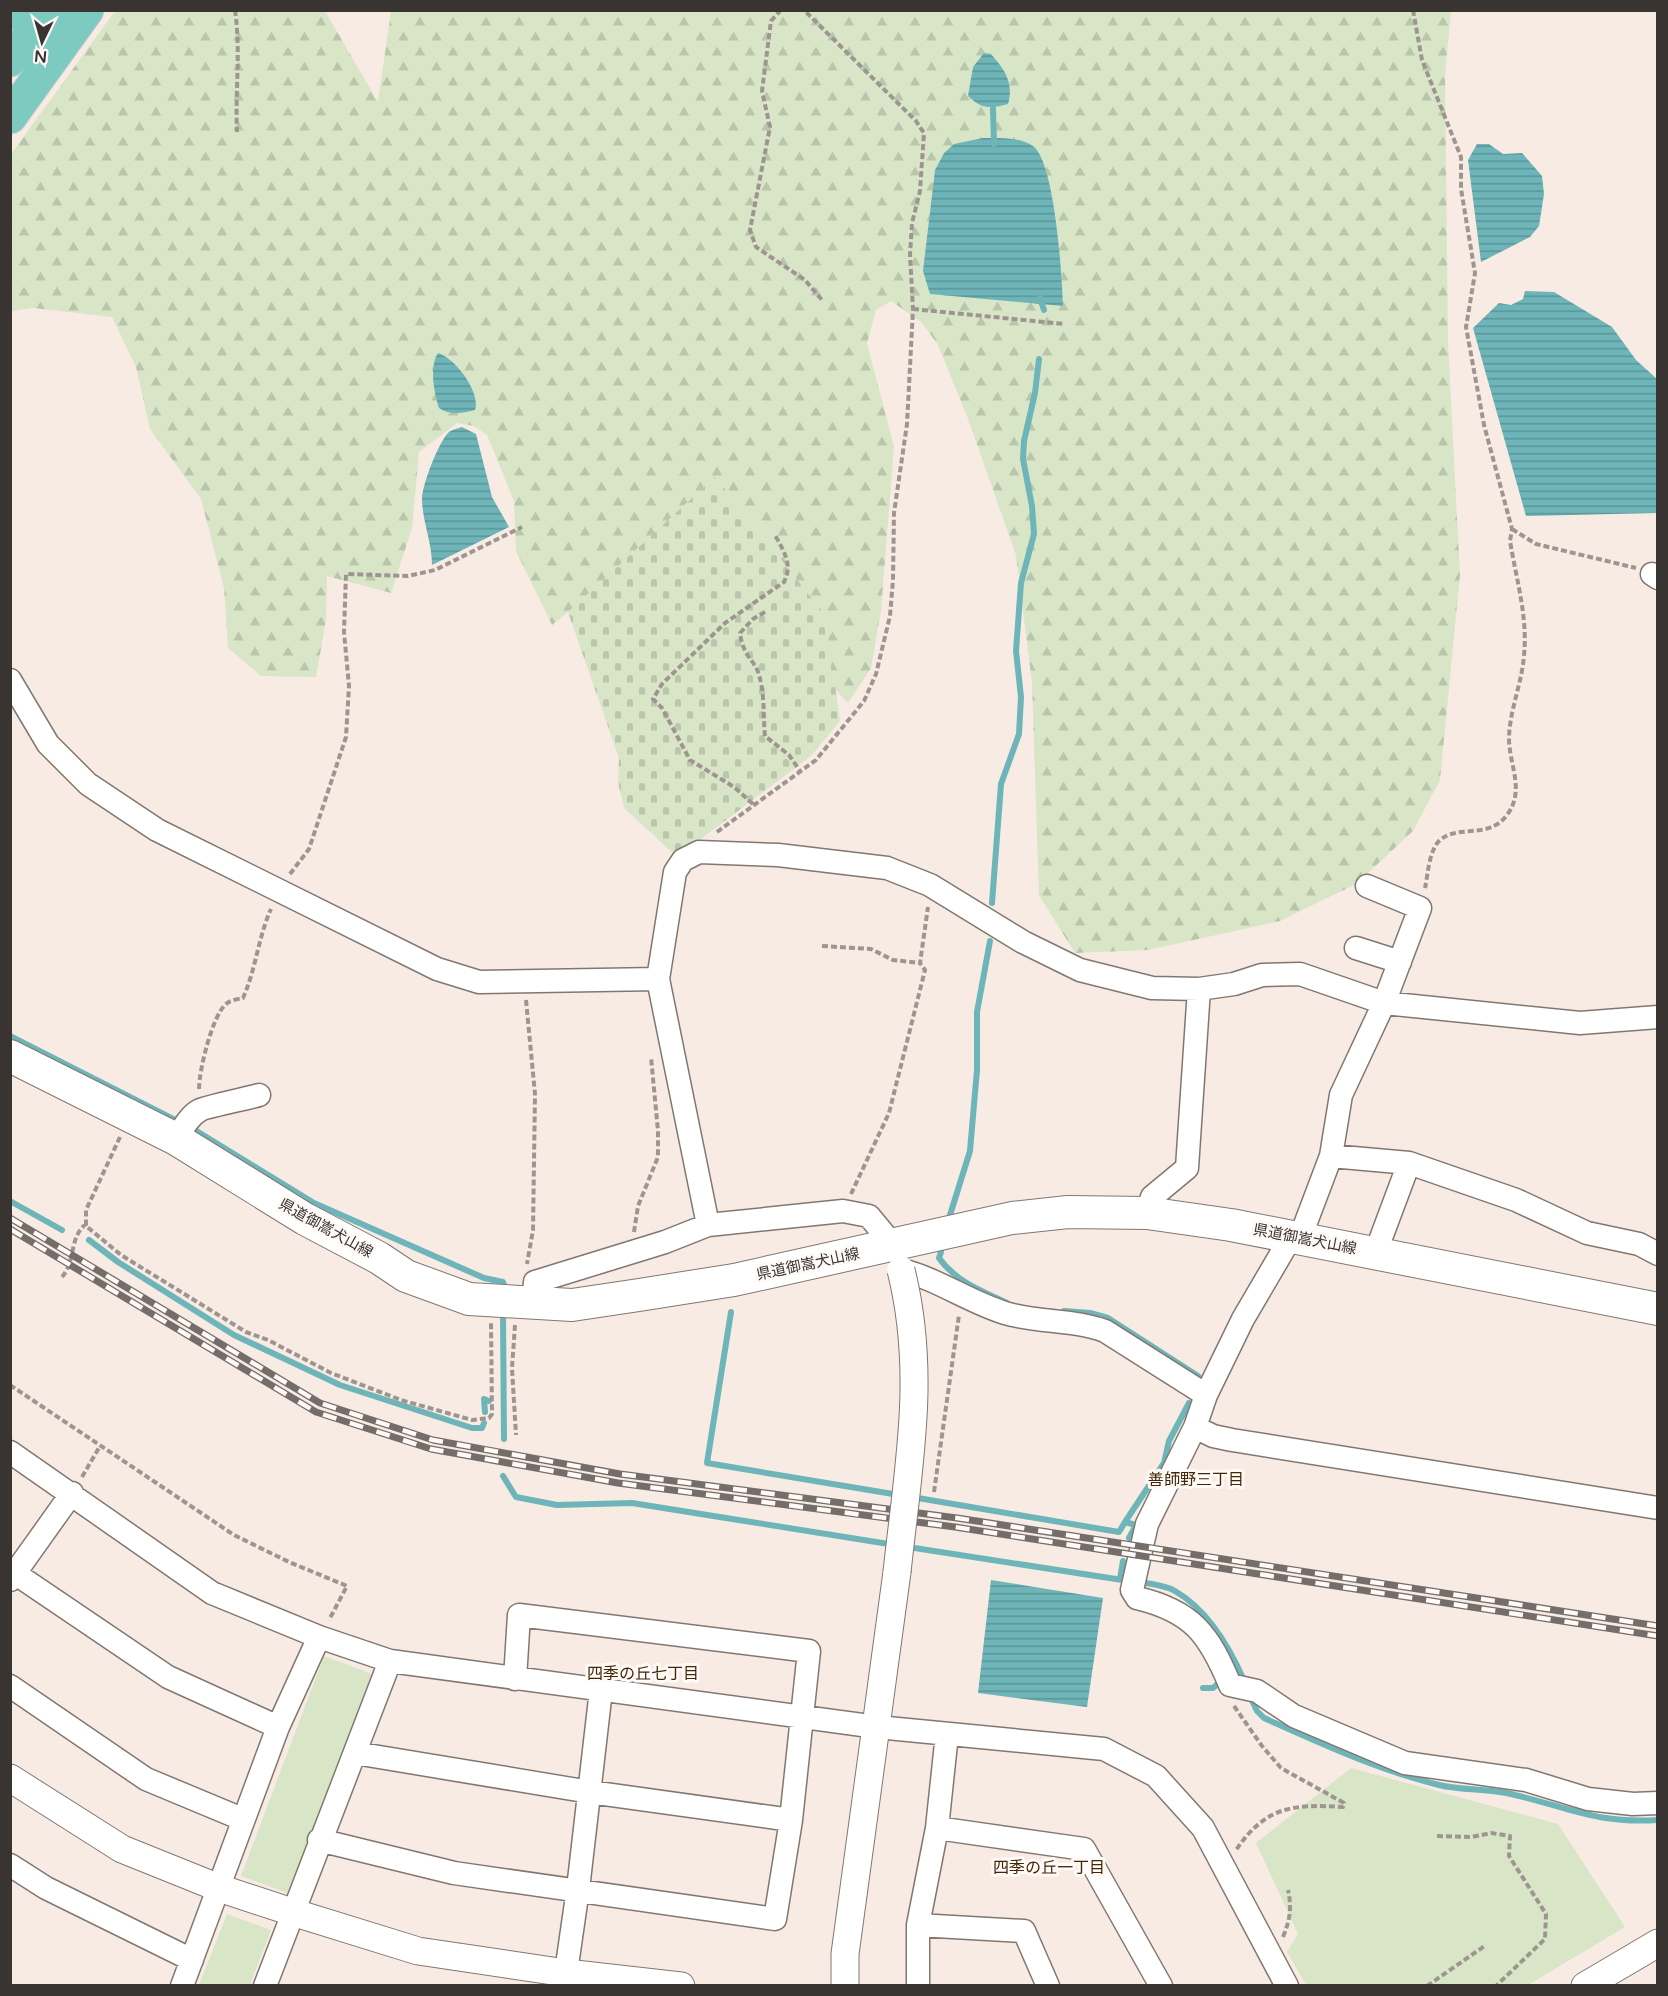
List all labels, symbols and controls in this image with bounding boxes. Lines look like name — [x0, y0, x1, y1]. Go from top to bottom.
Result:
north arrow — [12, 12, 72, 72]
text: N — [34, 45, 48, 66]
street label: 県道御嵩犬山線 — [276, 1195, 376, 1261]
street label: 県道御嵩犬山線 — [1252, 1220, 1358, 1258]
street label: 県道御嵩犬山線 — [755, 1244, 861, 1284]
district label: 善師野三丁目 — [1148, 1470, 1244, 1490]
district label: 四季の丘七丁目 — [587, 1664, 699, 1684]
district label: 四季の丘一丁目 — [993, 1858, 1105, 1878]

